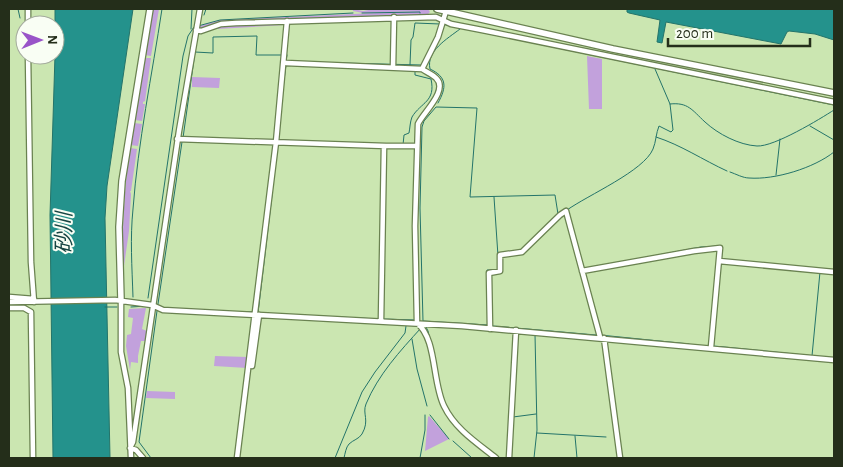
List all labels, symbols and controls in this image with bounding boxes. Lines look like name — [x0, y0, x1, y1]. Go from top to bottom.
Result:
north arrow — [15, 15, 65, 65]
scale bar — [668, 15, 810, 47]
text: 200 m — [676, 26, 713, 41]
text: N — [45, 35, 59, 45]
water label: 砂川 — [53, 210, 75, 254]

